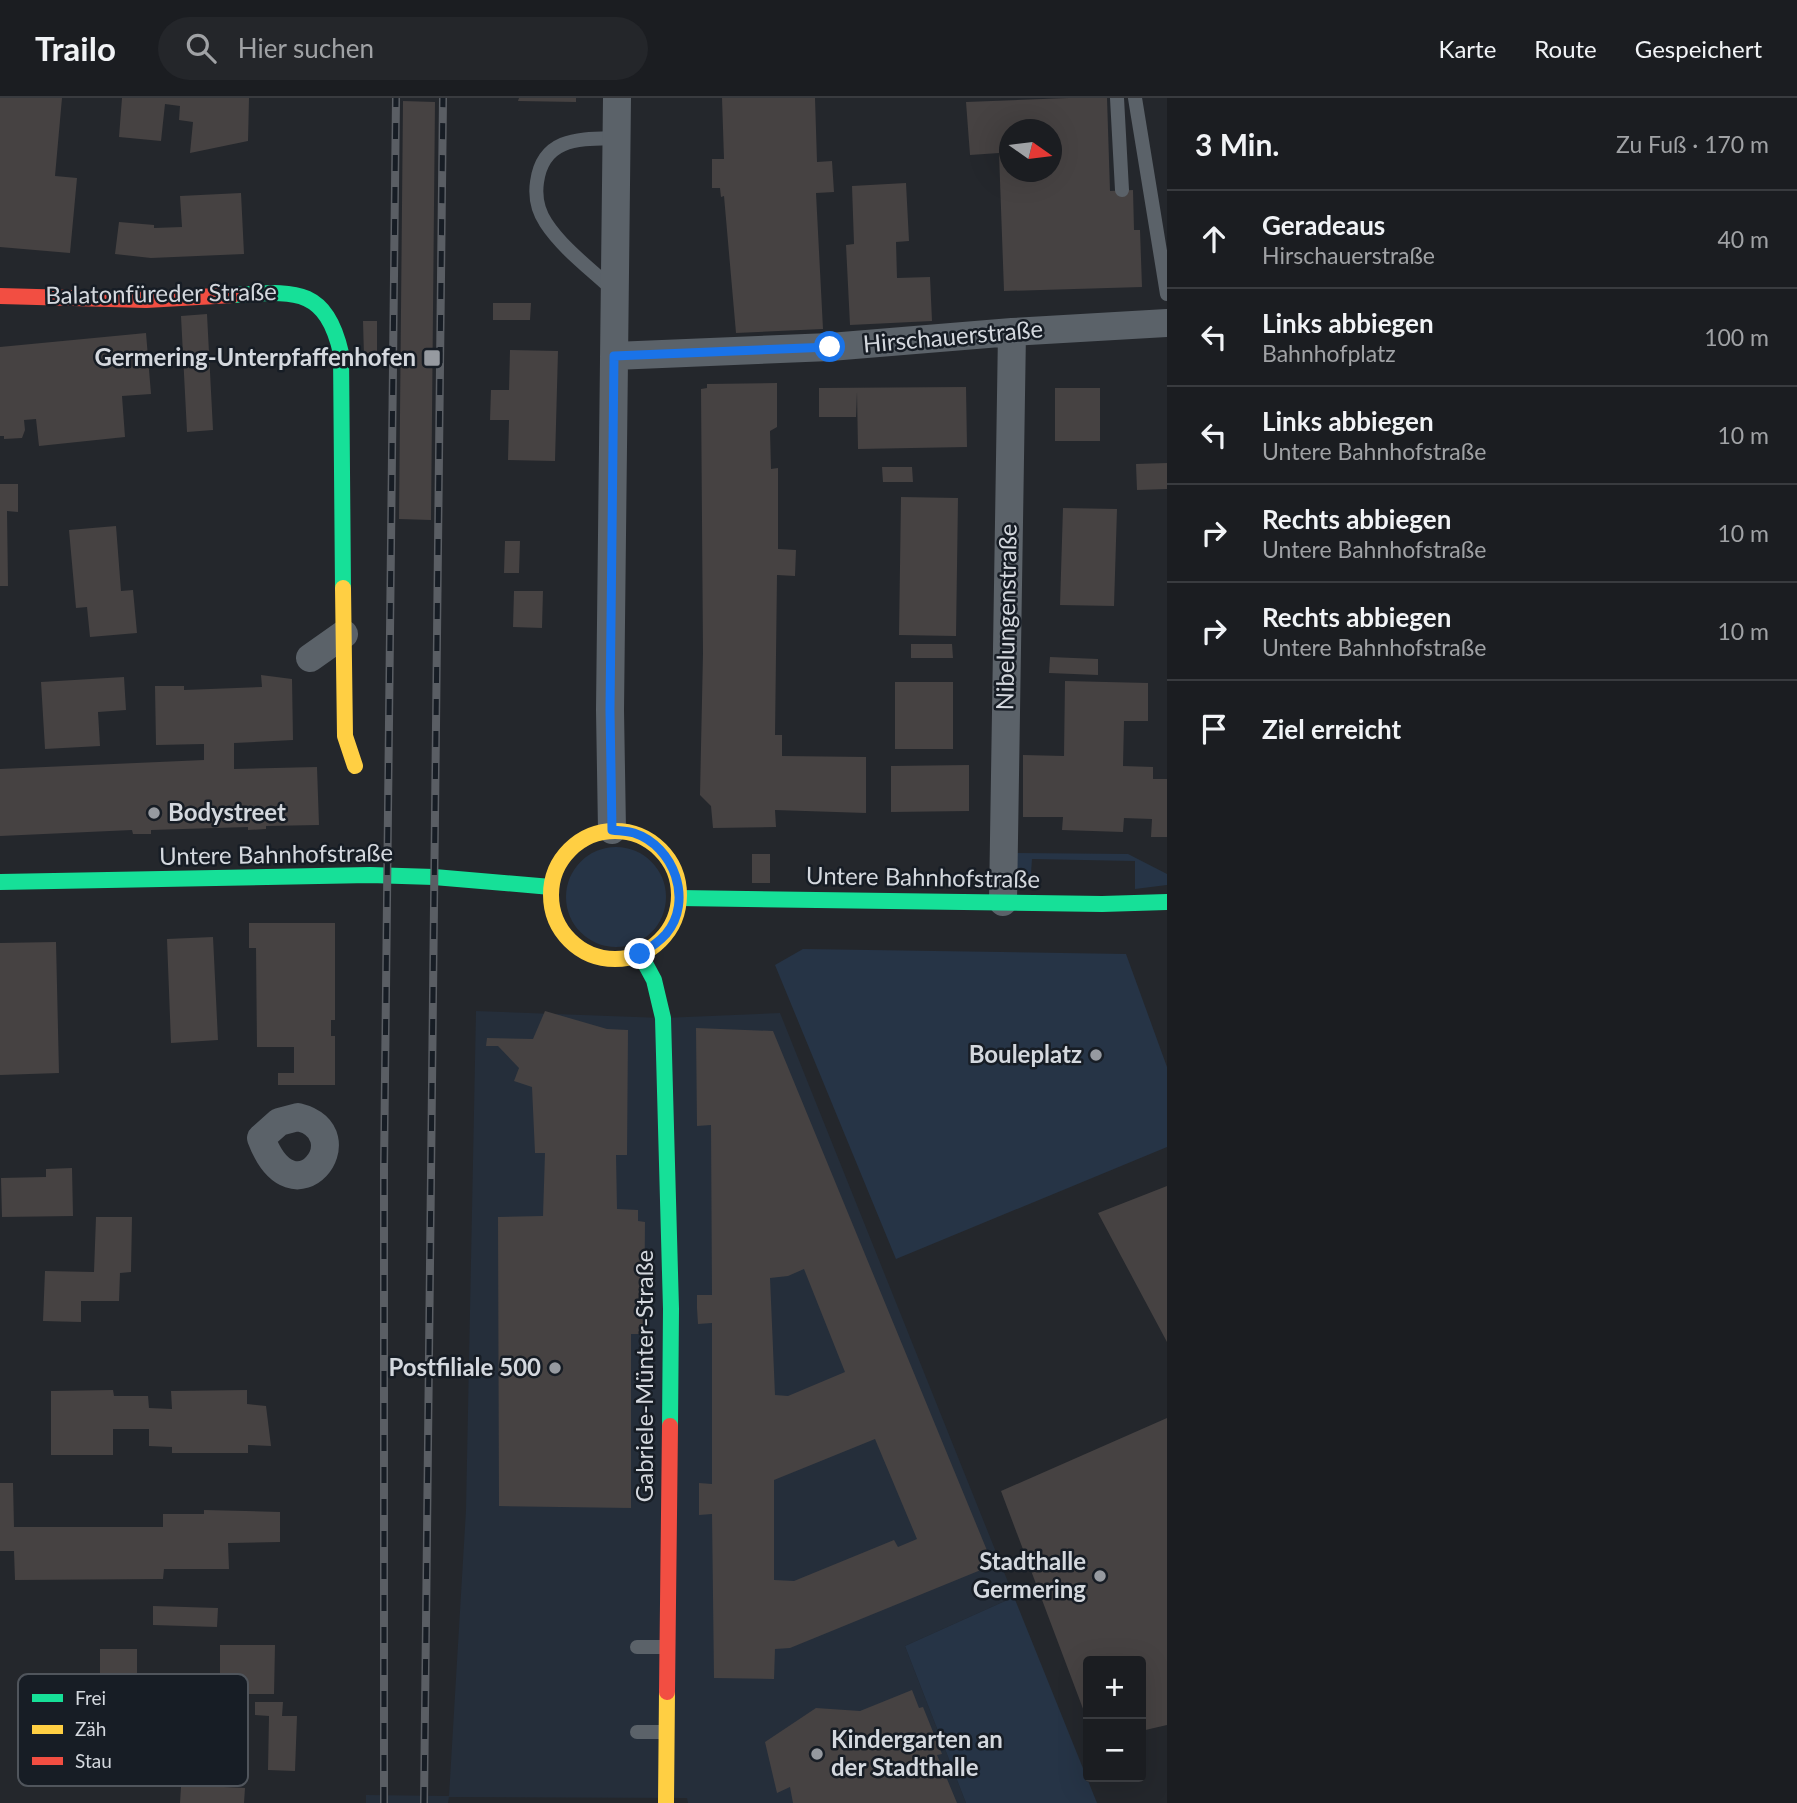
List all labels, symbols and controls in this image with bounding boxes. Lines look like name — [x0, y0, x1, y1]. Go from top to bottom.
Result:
search box — [158, 17, 648, 80]
text: Trailo — [35, 28, 116, 68]
icon: search — [182, 29, 220, 67]
text: Hier suchen — [238, 32, 374, 64]
text: Karte — [1439, 34, 1496, 63]
text: Route — [1534, 34, 1597, 63]
text: Gespeichert — [1635, 34, 1762, 63]
north arrow — [999, 119, 1062, 182]
text: 3 Min. — [1195, 126, 1280, 162]
text: Zu Fuß · 170 m — [1616, 130, 1769, 158]
text: Geradeaus — [1262, 209, 1385, 241]
icon: ahead — [1195, 220, 1233, 258]
text: 40 m — [1718, 225, 1769, 253]
text: Hirschauerstraße — [1262, 241, 1435, 269]
street label: Balatonfüreder Straße — [45, 276, 277, 309]
text: Links abbiegen — [1262, 307, 1434, 339]
street label: Hirschauerstraße — [862, 313, 1044, 358]
icon: left — [1195, 318, 1233, 356]
text: 100 m — [1704, 323, 1769, 351]
route start — [814, 331, 845, 362]
text: Bahnhofplatz — [1262, 339, 1396, 367]
place label: Germering-Unterpfaffenhofen — [94, 342, 416, 371]
marker: Germering-Unterpfaffenhofen — [422, 348, 442, 368]
text: Links abbiegen — [1262, 405, 1434, 437]
icon: left — [1195, 416, 1233, 454]
text: 10 m — [1718, 421, 1769, 449]
text: Untere Bahnhofstraße — [1262, 437, 1486, 465]
text: Rechts abbiegen — [1262, 503, 1451, 535]
icon: right — [1195, 514, 1233, 552]
text: 10 m — [1718, 519, 1769, 547]
street label: Nibelungenstraße — [989, 523, 1022, 711]
text: Untere Bahnhofstraße — [1262, 535, 1486, 563]
text: Rechts abbiegen — [1262, 601, 1451, 633]
icon: right — [1195, 612, 1233, 650]
text: 10 m — [1718, 617, 1769, 645]
text: Untere Bahnhofstraße — [1262, 633, 1486, 661]
icon: arrive — [1195, 710, 1233, 748]
text: Ziel erreicht — [1262, 713, 1401, 745]
place label: Bodystreet — [168, 797, 286, 826]
marker: Bodystreet — [146, 805, 162, 821]
street label: Untere Bahnhofstraße — [159, 837, 393, 870]
street label: Untere Bahnhofstraße — [806, 860, 1040, 893]
route end — [624, 938, 655, 969]
place label: Bouleplatz — [969, 1039, 1082, 1068]
marker: Bouleplatz — [1088, 1047, 1104, 1063]
street label: Gabriele-Münter-Straße — [629, 1250, 658, 1502]
place label: Postfiliale 500 — [388, 1352, 541, 1381]
marker: Postfiliale 500 — [547, 1360, 563, 1376]
place label: Stadthalle Germering — [973, 1546, 1086, 1603]
marker: Stadthalle Germering — [1092, 1568, 1108, 1584]
map controls — [1083, 1656, 1146, 1782]
button: + — [1083, 1656, 1146, 1719]
legend — [18, 1674, 248, 1786]
text: Frei — [75, 1686, 106, 1709]
text: Zäh — [75, 1717, 106, 1740]
button: − — [1083, 1719, 1146, 1782]
place label: Kindergarten an der Stadthalle — [831, 1724, 1003, 1781]
marker: Kindergarten an der Stadthalle — [809, 1746, 825, 1762]
text: Stau — [75, 1749, 112, 1772]

